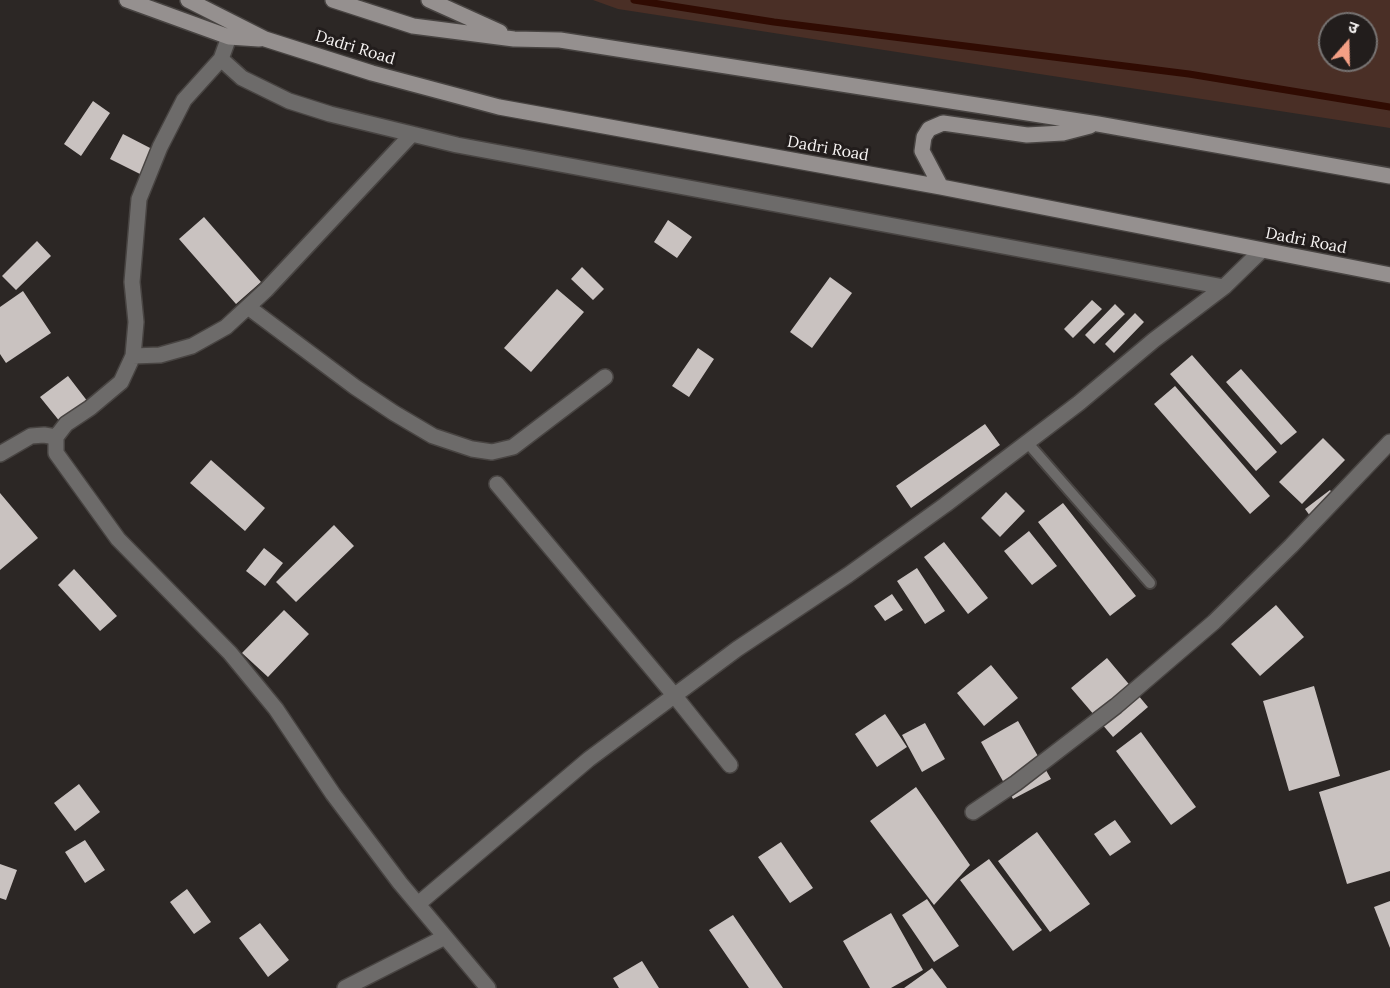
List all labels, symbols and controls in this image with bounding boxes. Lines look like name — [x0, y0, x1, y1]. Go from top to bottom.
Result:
north arrow — [1318, 12, 1378, 72]
text: उ — [1346, 16, 1361, 38]
street label: Dadri Road — [313, 27, 397, 69]
street label: Dadri Road — [786, 132, 870, 166]
street label: Dadri Road — [1264, 224, 1348, 258]

